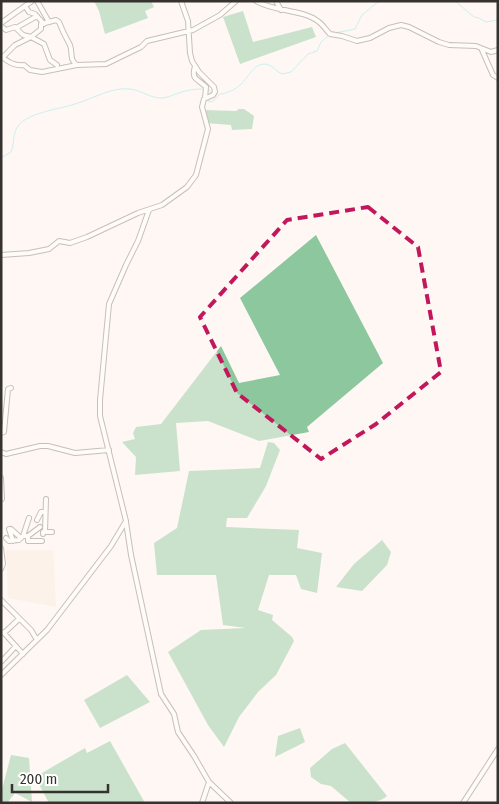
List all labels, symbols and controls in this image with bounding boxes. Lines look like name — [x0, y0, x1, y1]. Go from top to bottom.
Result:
scale bar — [12, 762, 109, 794]
text: 200 m — [20, 770, 57, 788]

